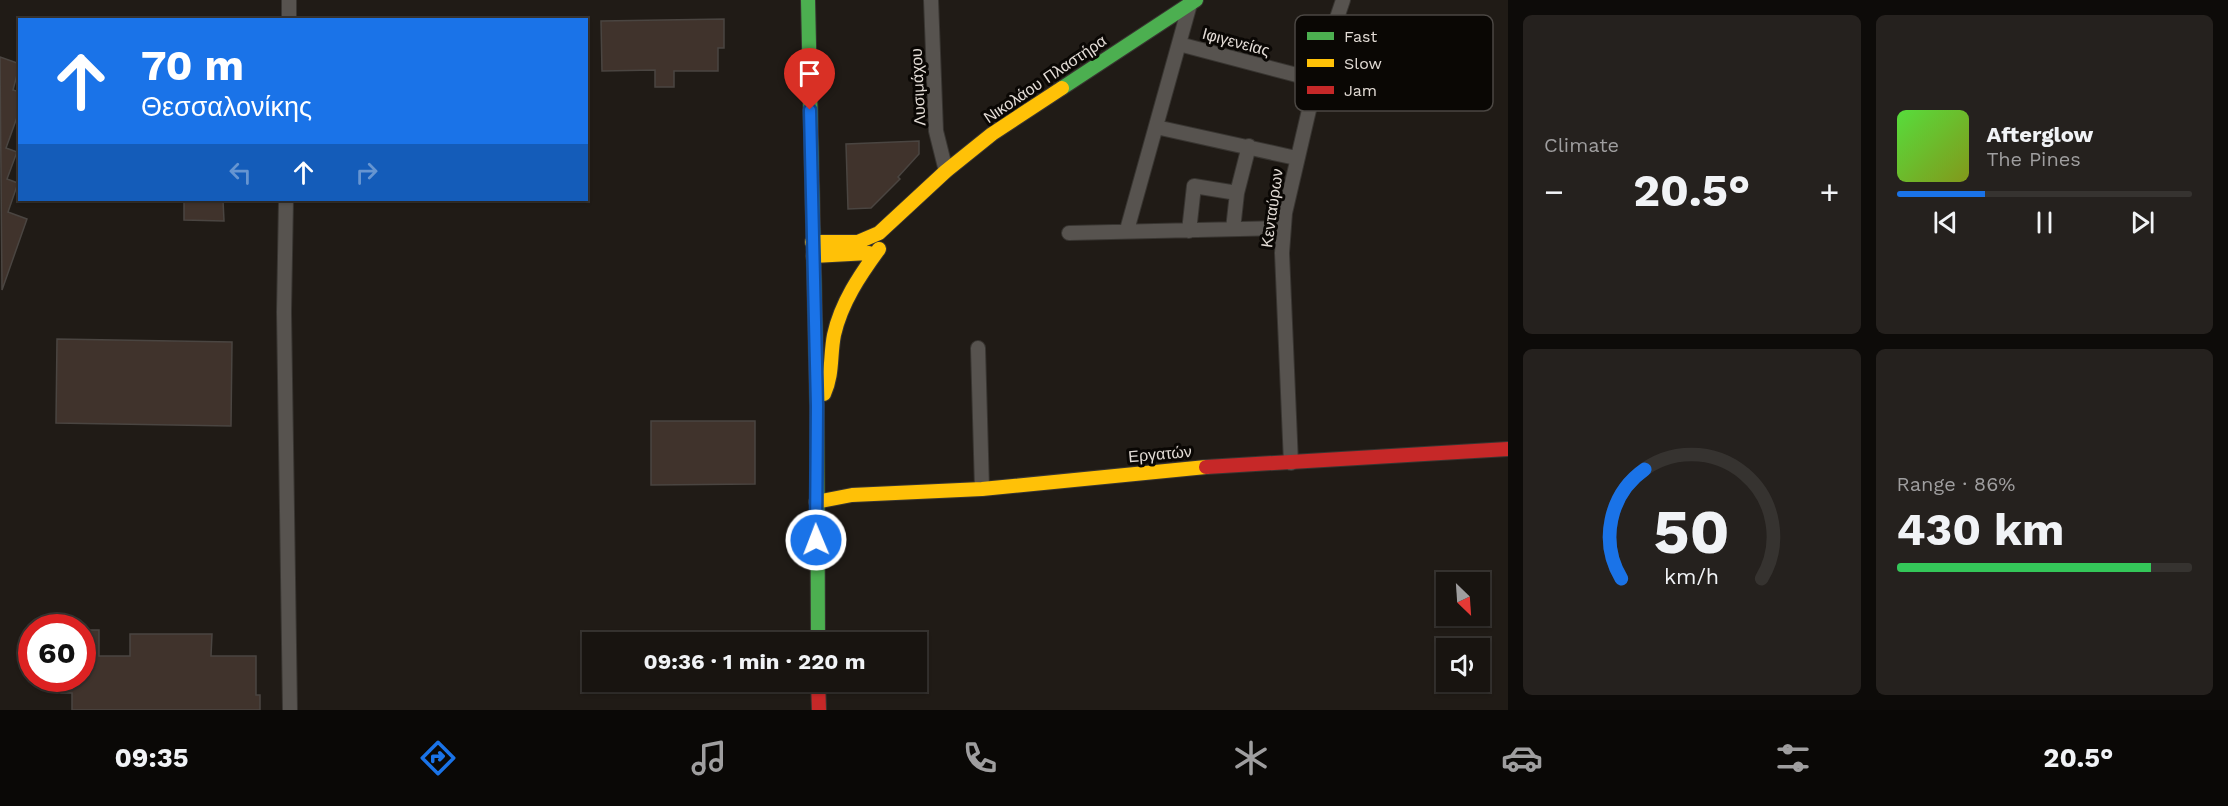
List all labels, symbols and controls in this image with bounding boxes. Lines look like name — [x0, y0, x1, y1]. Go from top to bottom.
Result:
legend — [1295, 15, 1493, 111]
street label: Ιφιγενείας — [1200, 24, 1272, 60]
text: Fast — [1344, 27, 1377, 46]
street label: Νικολάου Πλαστήρα — [980, 31, 1110, 127]
text: 70 m — [141, 41, 244, 90]
icon: ahead — [42, 42, 120, 120]
pin — [784, 48, 835, 110]
street label: Λυσιμάχου — [906, 48, 930, 126]
text: Slow — [1344, 54, 1382, 73]
icon: arrive — [793, 57, 826, 90]
text: Jam — [1344, 81, 1377, 100]
text: Θεσσαλονίκης — [141, 91, 312, 123]
text: Afterglow — [1987, 122, 2093, 147]
text: Climate — [1544, 133, 1619, 157]
text: The Pines — [1987, 147, 2081, 171]
icon: left — [224, 156, 257, 189]
icon: ahead — [287, 156, 320, 189]
icon: right — [350, 156, 383, 189]
text: 20.5° — [1633, 164, 1750, 217]
street label: Κενταύρων — [1257, 167, 1287, 249]
text: − — [1544, 172, 1564, 211]
text: + — [1820, 172, 1840, 211]
icon: previous — [1929, 206, 1962, 239]
icon: pause — [2028, 206, 2061, 239]
icon: next — [2126, 206, 2159, 239]
street label: Εργατών — [1127, 442, 1193, 466]
text: Range · 86% — [1897, 472, 2015, 496]
text: 50 — [1653, 495, 1730, 568]
text: 430 km — [1897, 503, 2064, 556]
position arrow — [784, 508, 848, 572]
text: km/h — [1664, 564, 1719, 589]
north arrow — [1436, 572, 1490, 626]
map controls — [1436, 572, 1490, 692]
speed limit sign: 60 — [18, 614, 96, 692]
button: sound — [1436, 638, 1490, 692]
text: 09:36 · 1 min · 220 m — [644, 649, 865, 674]
icon: directions — [417, 737, 459, 779]
icon: music — [688, 737, 730, 779]
icon: phone — [959, 737, 1001, 779]
icon: climate — [1230, 737, 1272, 779]
icon: car — [1501, 737, 1543, 779]
icon: filters — [1772, 737, 1814, 779]
text: 09:35 — [114, 742, 188, 774]
text: 20.5° — [2043, 742, 2113, 774]

